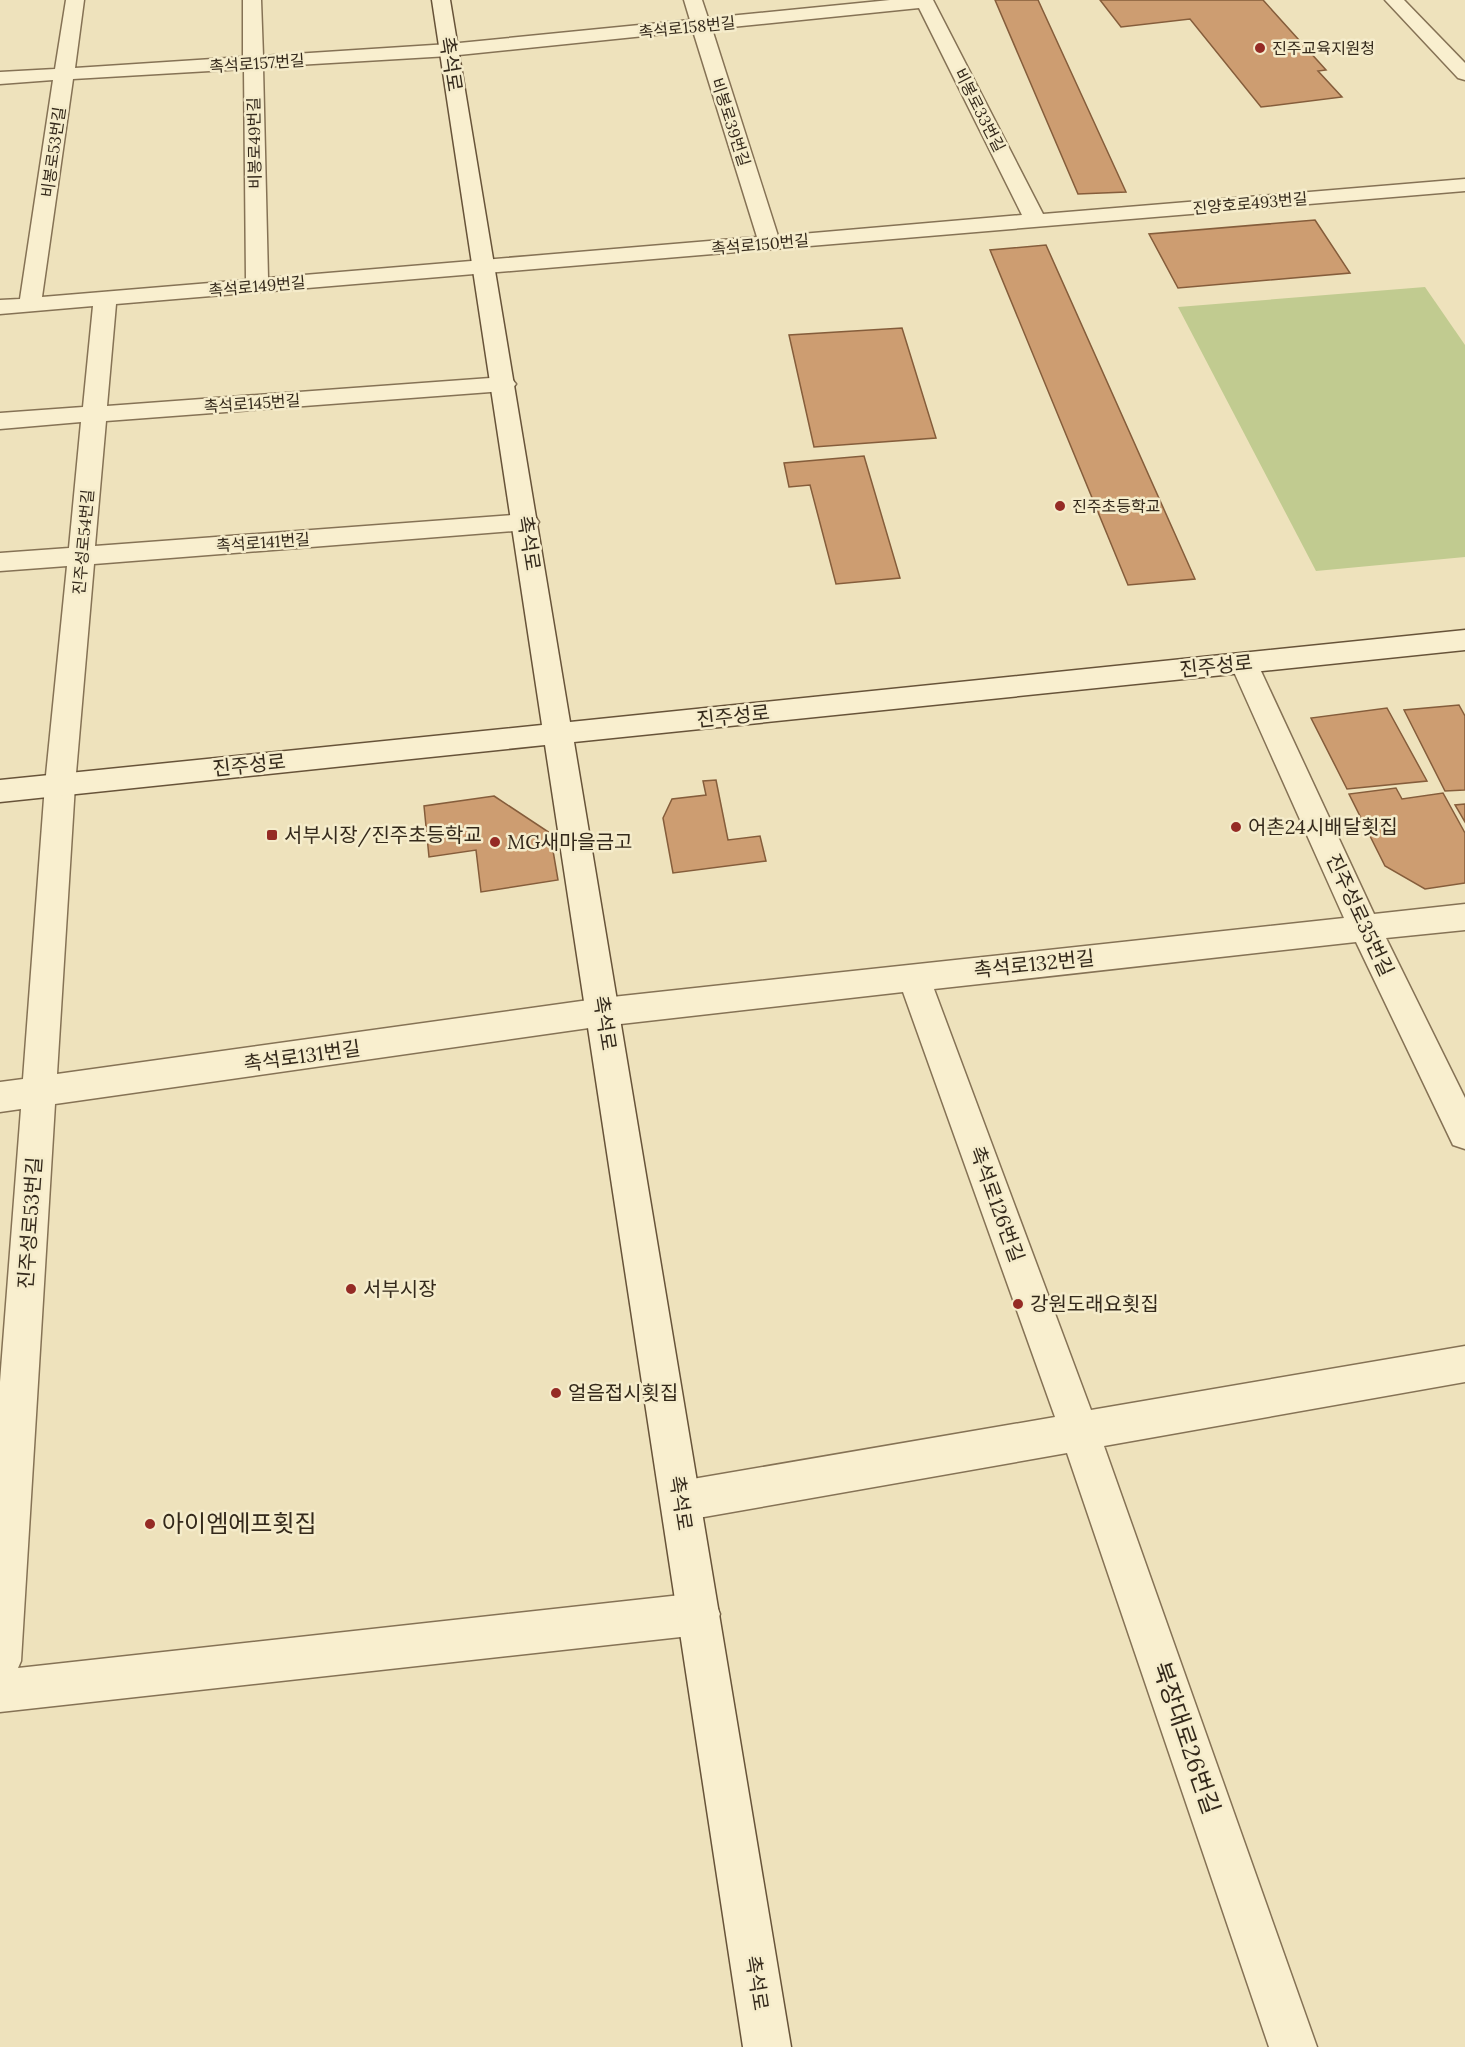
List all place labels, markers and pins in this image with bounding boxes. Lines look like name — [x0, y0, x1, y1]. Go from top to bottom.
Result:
place label: 진주교육지원청 — [1272, 38, 1375, 58]
marker: 진주교육지원청 — [1253, 41, 1267, 55]
place label: 진주초등학교 — [1072, 496, 1160, 516]
marker: 진주초등학교 — [1053, 499, 1067, 513]
place label: 어촌24시배달횟집 — [1248, 814, 1398, 839]
marker: 어촌24시배달횟집 — [1229, 820, 1243, 834]
place label: 서부시장/진주초등학교 — [284, 822, 482, 848]
marker: 서부시장/진주초등학교 — [265, 828, 279, 842]
place label: MG새마을금고 — [507, 829, 632, 854]
marker: MG새마을금고 — [488, 835, 502, 849]
place label: 서부시장 — [363, 1276, 437, 1301]
marker: 서부시장 — [344, 1282, 358, 1296]
place label: 강원도래요횟집 — [1030, 1291, 1159, 1316]
marker: 강원도래요횟집 — [1011, 1297, 1025, 1311]
place label: 얼음접시횟집 — [568, 1380, 678, 1405]
marker: 얼음접시횟집 — [549, 1386, 563, 1400]
place label: 아이엠에프횟집 — [162, 1508, 317, 1539]
marker: 아이엠에프횟집 — [143, 1517, 157, 1531]

